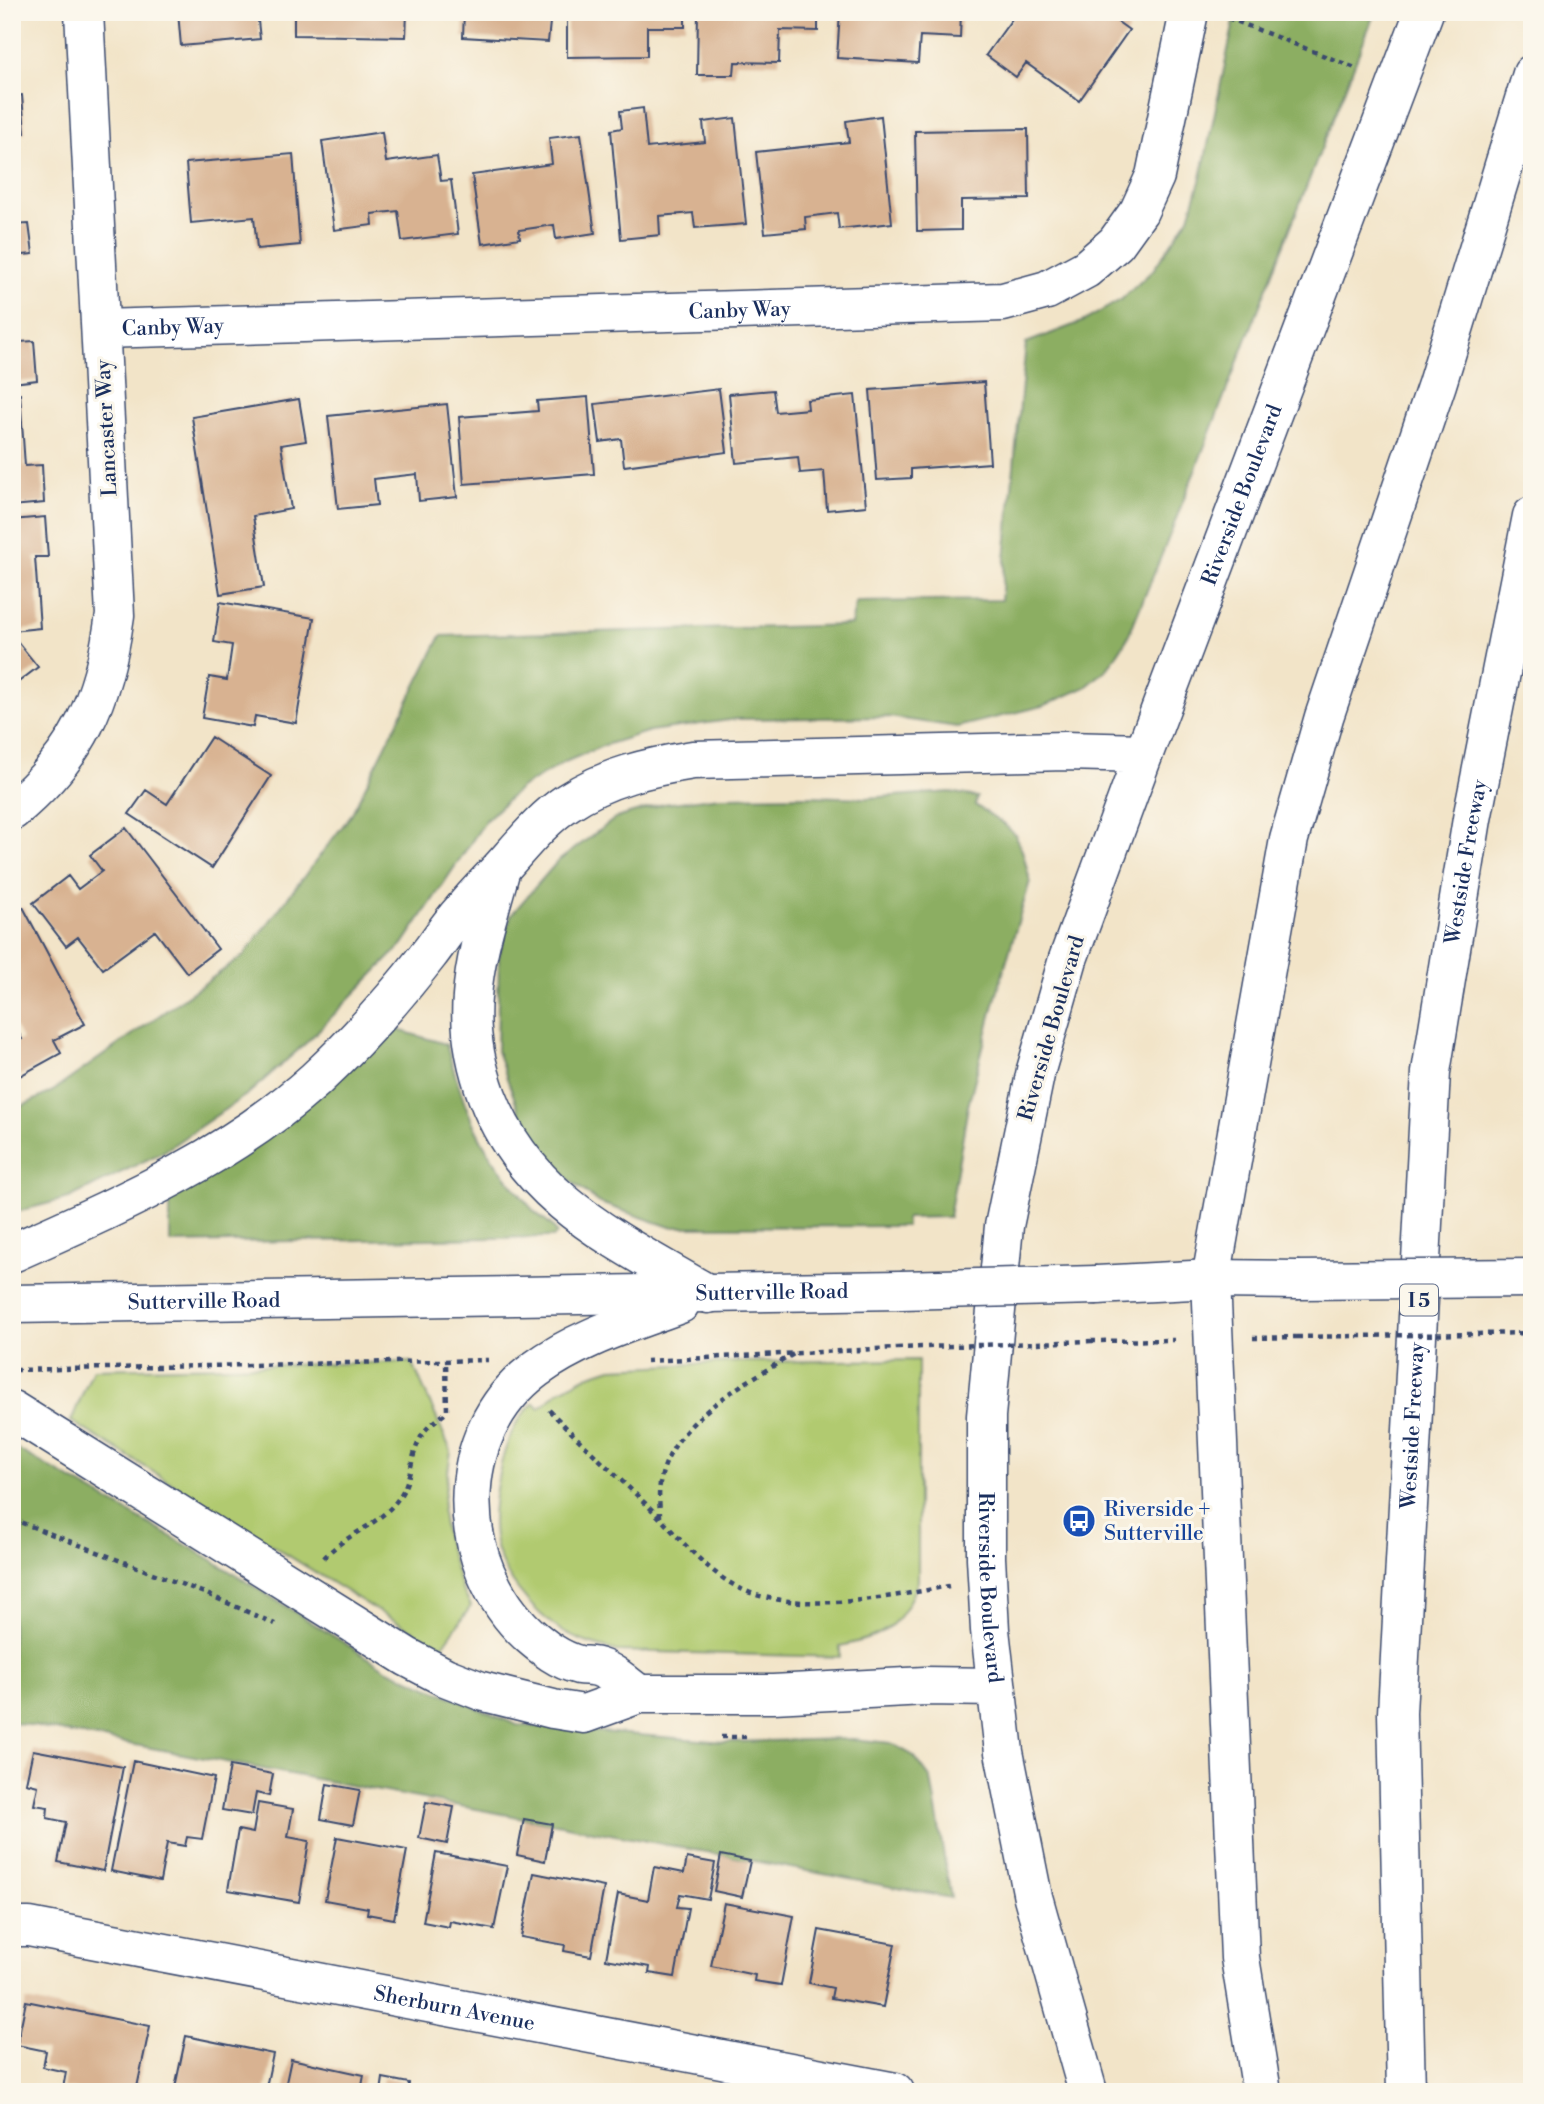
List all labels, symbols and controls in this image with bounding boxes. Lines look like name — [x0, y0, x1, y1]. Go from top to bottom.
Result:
street label: Canby Way — [688, 296, 792, 325]
street label: Canby Way — [121, 313, 225, 342]
street label: Lancaster Way — [90, 358, 124, 497]
street label: Riverside Boulevard — [1196, 401, 1289, 589]
street label: Westside Freeway — [1440, 776, 1494, 947]
street label: Riverside Boulevard — [1013, 933, 1091, 1124]
street label: Sutterville Road — [695, 1279, 849, 1307]
road number: I 5 — [1400, 1284, 1438, 1316]
street label: Sutterville Road — [127, 1288, 281, 1316]
street label: Westside Freeway — [1396, 1341, 1431, 1511]
street label: Riverside Boulevard — [972, 1492, 1008, 1685]
place label: Riverside + Sutterville — [1104, 1497, 1210, 1547]
bus stop icon: Riverside + Sutterville — [1060, 1502, 1098, 1540]
street label: Sherburn Avenue — [371, 1981, 537, 2037]

